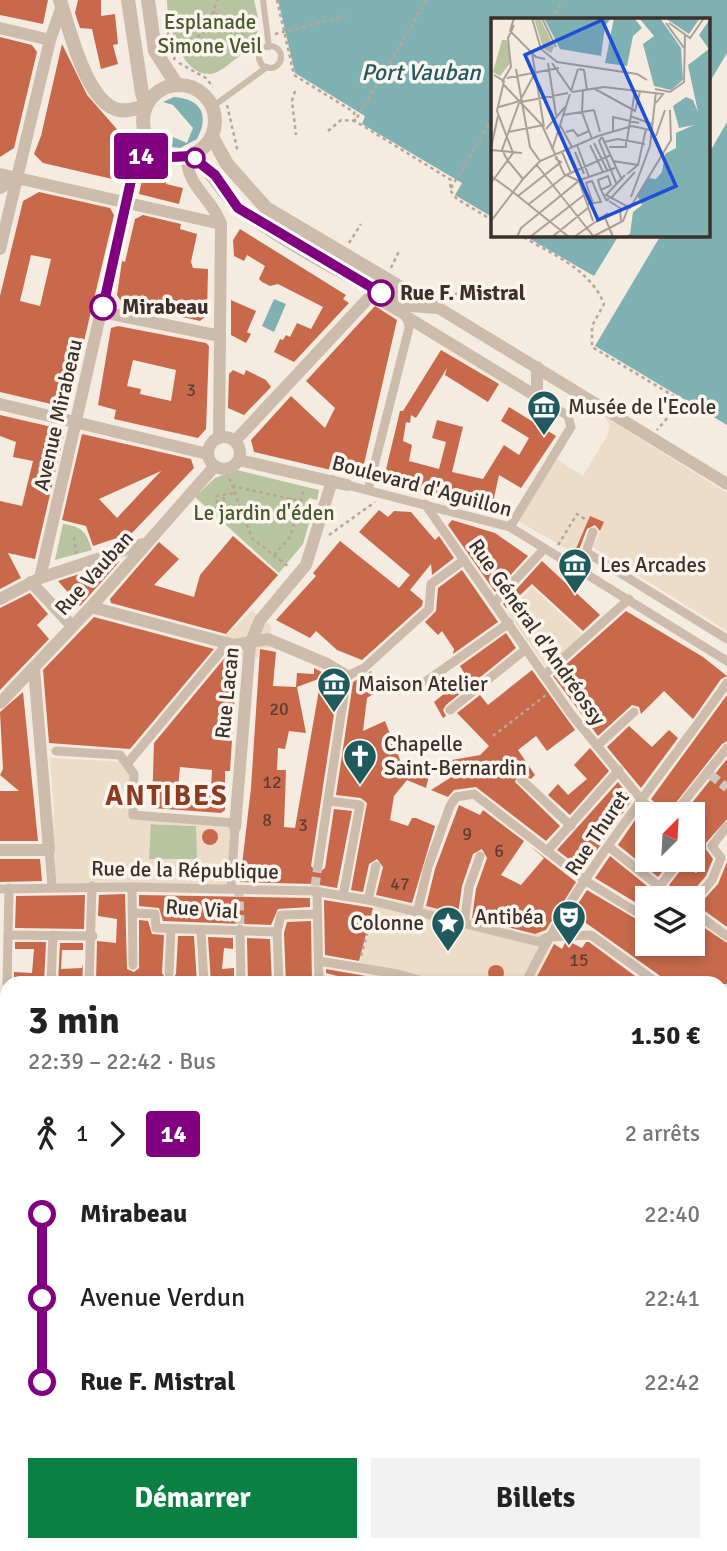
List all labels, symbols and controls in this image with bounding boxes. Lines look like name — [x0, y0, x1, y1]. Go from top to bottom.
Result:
park label: Esplanade Simone Veil — [158, 9, 262, 59]
inset map — [491, 18, 710, 236]
water label: Port Vauban — [361, 58, 482, 87]
line badge: 14 — [110, 133, 172, 179]
text: 14 — [128, 141, 154, 171]
unlabelled marker — [185, 148, 205, 168]
marker: Rue F. Mistral — [368, 280, 394, 306]
place label: Rue F. Mistral — [400, 280, 526, 306]
marker: Mirabeau — [90, 294, 116, 320]
place label: Mirabeau — [122, 294, 209, 320]
street label: Avenue Mirabeau — [28, 337, 88, 493]
house number: 3 — [186, 379, 196, 401]
museum icon: Musée de l'Ecole — [525, 388, 563, 437]
place label: Musée de l'Ecole — [568, 394, 716, 420]
street label: Boulevard d'Aguillon — [329, 449, 515, 523]
park label: Le jardin d'éden — [193, 500, 335, 526]
street label: Rue Vauban — [49, 525, 139, 621]
street label: Rue Général d'Andréossy — [463, 534, 611, 730]
museum icon: Les Arcades — [556, 546, 594, 595]
place label: Les Arcades — [600, 552, 706, 578]
street label: Rue Lacan — [209, 646, 245, 740]
museum icon: Maison Atelier — [315, 665, 353, 714]
place label: Maison Atelier — [358, 671, 488, 697]
house number: 20 — [269, 698, 289, 720]
place label: Chapelle Saint-Bernardin — [384, 731, 527, 781]
church icon: Chapelle Saint-Bernardin — [341, 737, 379, 786]
house number: 12 — [262, 771, 282, 793]
district label: ANTIBES — [105, 779, 229, 813]
street label: Rue Thuret — [559, 785, 635, 881]
north arrow — [635, 802, 705, 872]
map controls — [635, 802, 705, 956]
house number: 8 — [262, 809, 272, 831]
house number: 3 — [298, 814, 308, 836]
house number: 9 — [462, 823, 472, 845]
house number: 6 — [494, 840, 504, 862]
street label: Rue de la République — [91, 855, 279, 885]
house number: 47 — [390, 873, 410, 895]
button: layers — [635, 886, 705, 956]
street label: Rue Vial — [165, 893, 239, 925]
theatre icon: Antibéa — [550, 898, 588, 947]
place icon: Colonne — [429, 904, 467, 953]
place label: Antibéa — [474, 904, 544, 930]
place label: Colonne — [350, 910, 424, 936]
house number: 15 — [569, 949, 589, 971]
text: 3 min — [28, 997, 120, 1044]
text: 1.50 € — [631, 1020, 700, 1052]
text: 22:39 – 22:42 · Bus — [28, 1047, 216, 1076]
icon: walk — [28, 1115, 66, 1153]
icon: forward — [98, 1115, 136, 1153]
text: 1 — [76, 1119, 88, 1148]
text: 14 — [160, 1119, 186, 1149]
text: 2 arrêts — [625, 1119, 700, 1148]
text: Mirabeau — [80, 1198, 187, 1230]
text: 22:40 — [644, 1200, 700, 1229]
text: Avenue Verdun — [80, 1282, 245, 1314]
text: 22:41 — [644, 1284, 700, 1313]
text: Rue F. Mistral — [80, 1366, 235, 1398]
text: 22:42 — [644, 1368, 700, 1397]
button: Démarrer — [28, 1458, 357, 1538]
button: Billets — [371, 1458, 700, 1538]

